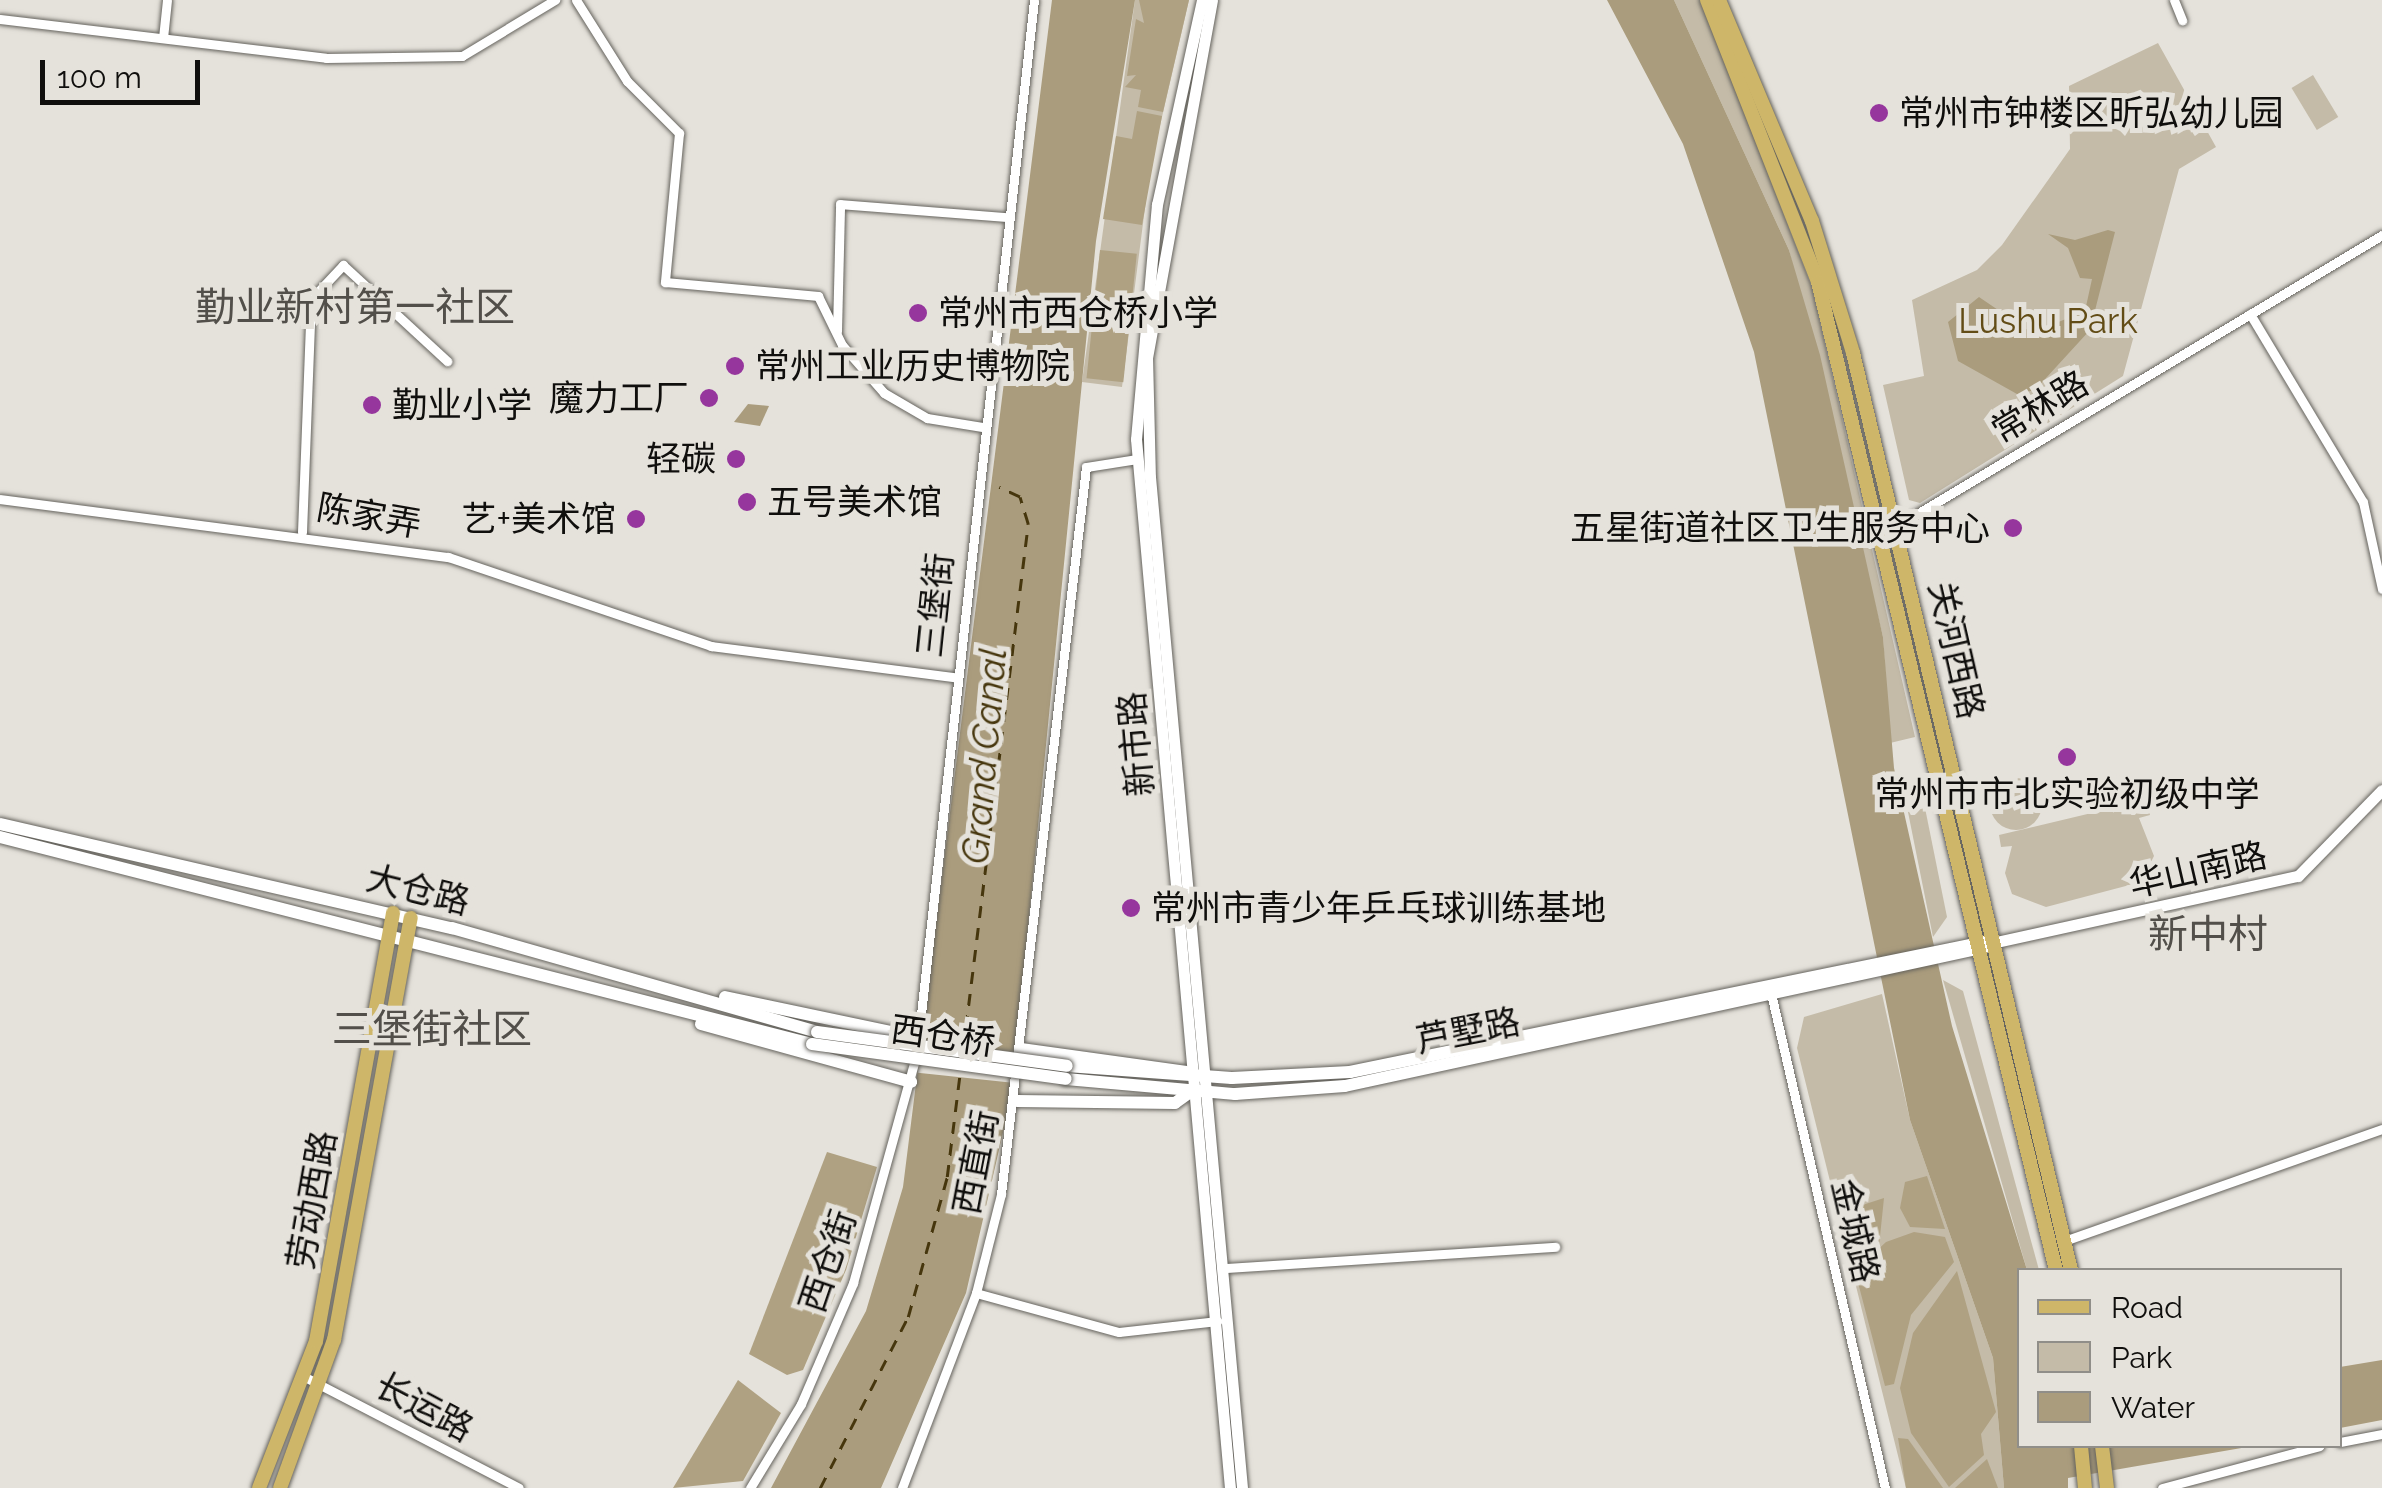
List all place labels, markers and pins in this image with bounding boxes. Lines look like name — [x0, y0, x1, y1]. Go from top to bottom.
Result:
place label: 常州市钟楼区昕弘幼儿园 — [1899, 92, 2284, 134]
marker: 常州市钟楼区昕弘幼儿园 — [1868, 102, 1890, 124]
place label: 常州市西仓桥小学 — [938, 292, 1218, 334]
marker: 常州市西仓桥小学 — [907, 302, 929, 324]
place label: 常州工业历史博物院 — [755, 345, 1070, 387]
marker: 常州工业历史博物院 — [724, 355, 746, 377]
place label: 魔力工厂 — [549, 377, 689, 419]
place label: 勤业小学 — [392, 384, 532, 426]
marker: 魔力工厂 — [698, 387, 720, 409]
marker: 勤业小学 — [361, 394, 383, 416]
place label: 轻碳 — [646, 438, 716, 480]
marker: 轻碳 — [725, 448, 747, 470]
place label: 五号美术馆 — [767, 481, 942, 523]
marker: 五号美术馆 — [736, 491, 758, 513]
place label: 艺+美术馆 — [461, 498, 616, 540]
place label: 五星街道社区卫生服务中心 — [1570, 507, 1990, 549]
marker: 艺+美术馆 — [625, 508, 647, 530]
marker: 五星街道社区卫生服务中心 — [2000, 515, 2026, 541]
marker: 常州市市北实验初级中学 — [2056, 746, 2078, 768]
place label: 常州市市北实验初级中学 — [1875, 773, 2259, 815]
place label: 常州市青少年乒乓球训练基地 — [1151, 887, 1606, 929]
marker: 常州市青少年乒乓球训练基地 — [1120, 897, 1142, 919]

